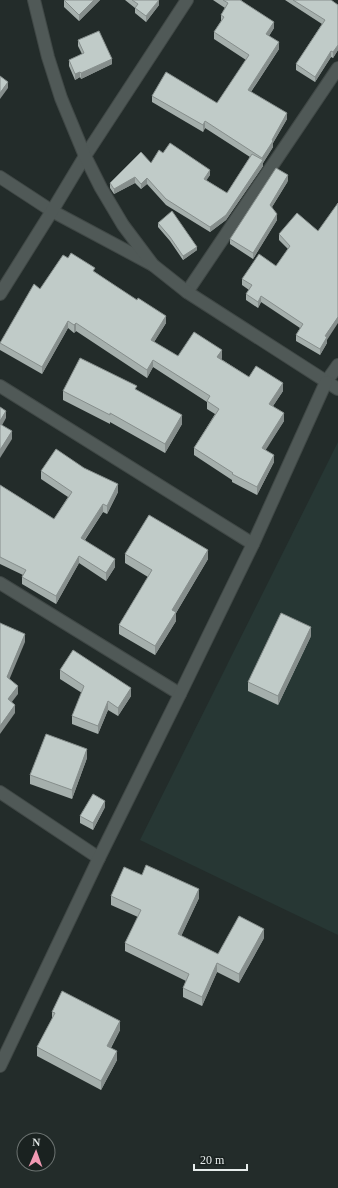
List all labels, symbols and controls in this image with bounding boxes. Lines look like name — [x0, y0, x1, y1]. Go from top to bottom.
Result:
north arrow — [16, 1132, 56, 1172]
text: N — [32, 1136, 41, 1148]
scale bar — [194, 1146, 247, 1172]
text: 20 m — [200, 1153, 225, 1167]

